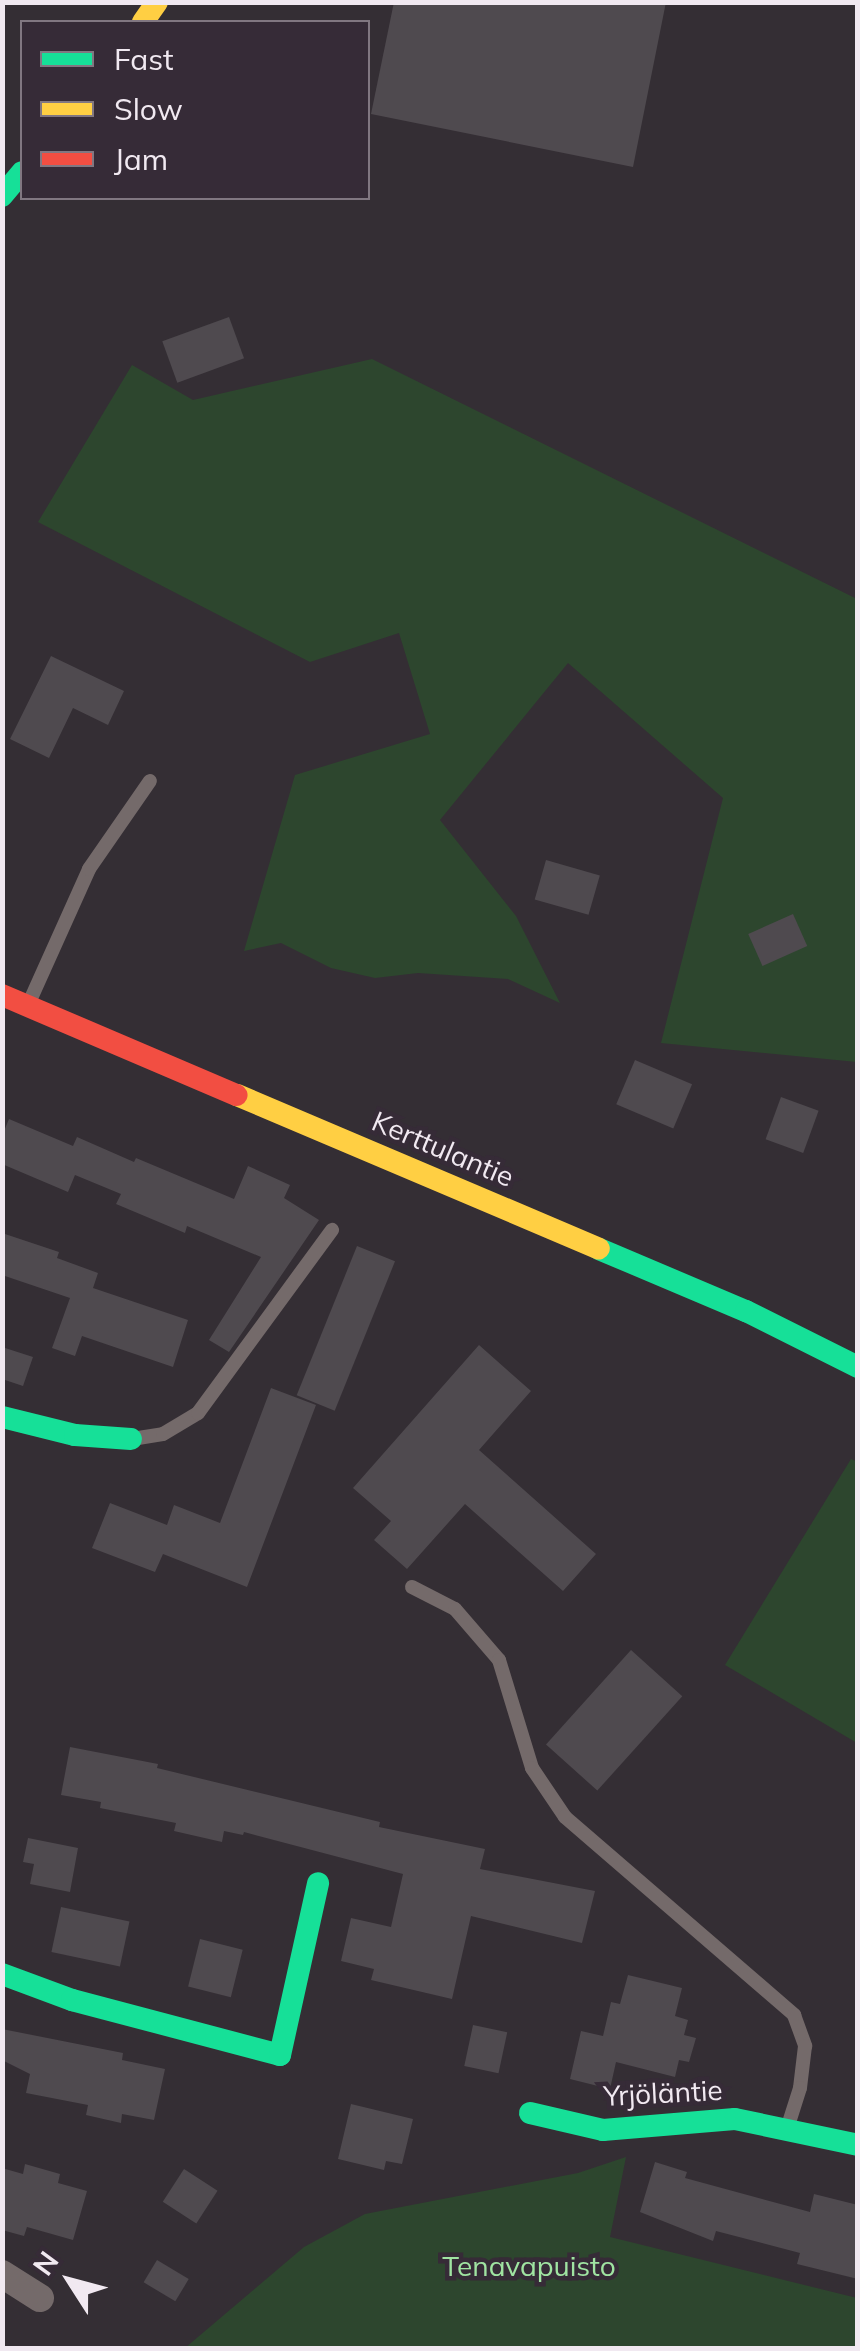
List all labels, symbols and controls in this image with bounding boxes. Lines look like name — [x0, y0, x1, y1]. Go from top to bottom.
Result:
legend — [20, 20, 370, 200]
text: Fast — [114, 40, 174, 78]
text: Slow — [114, 90, 183, 128]
text: Jam — [114, 140, 168, 178]
street label: Kerttulantie — [367, 1104, 519, 1194]
street label: Yrjöläntie — [603, 2073, 723, 2113]
north arrow — [20, 2231, 120, 2331]
text: N — [25, 2244, 66, 2282]
park label: Tenavapuisto — [442, 2249, 616, 2283]

